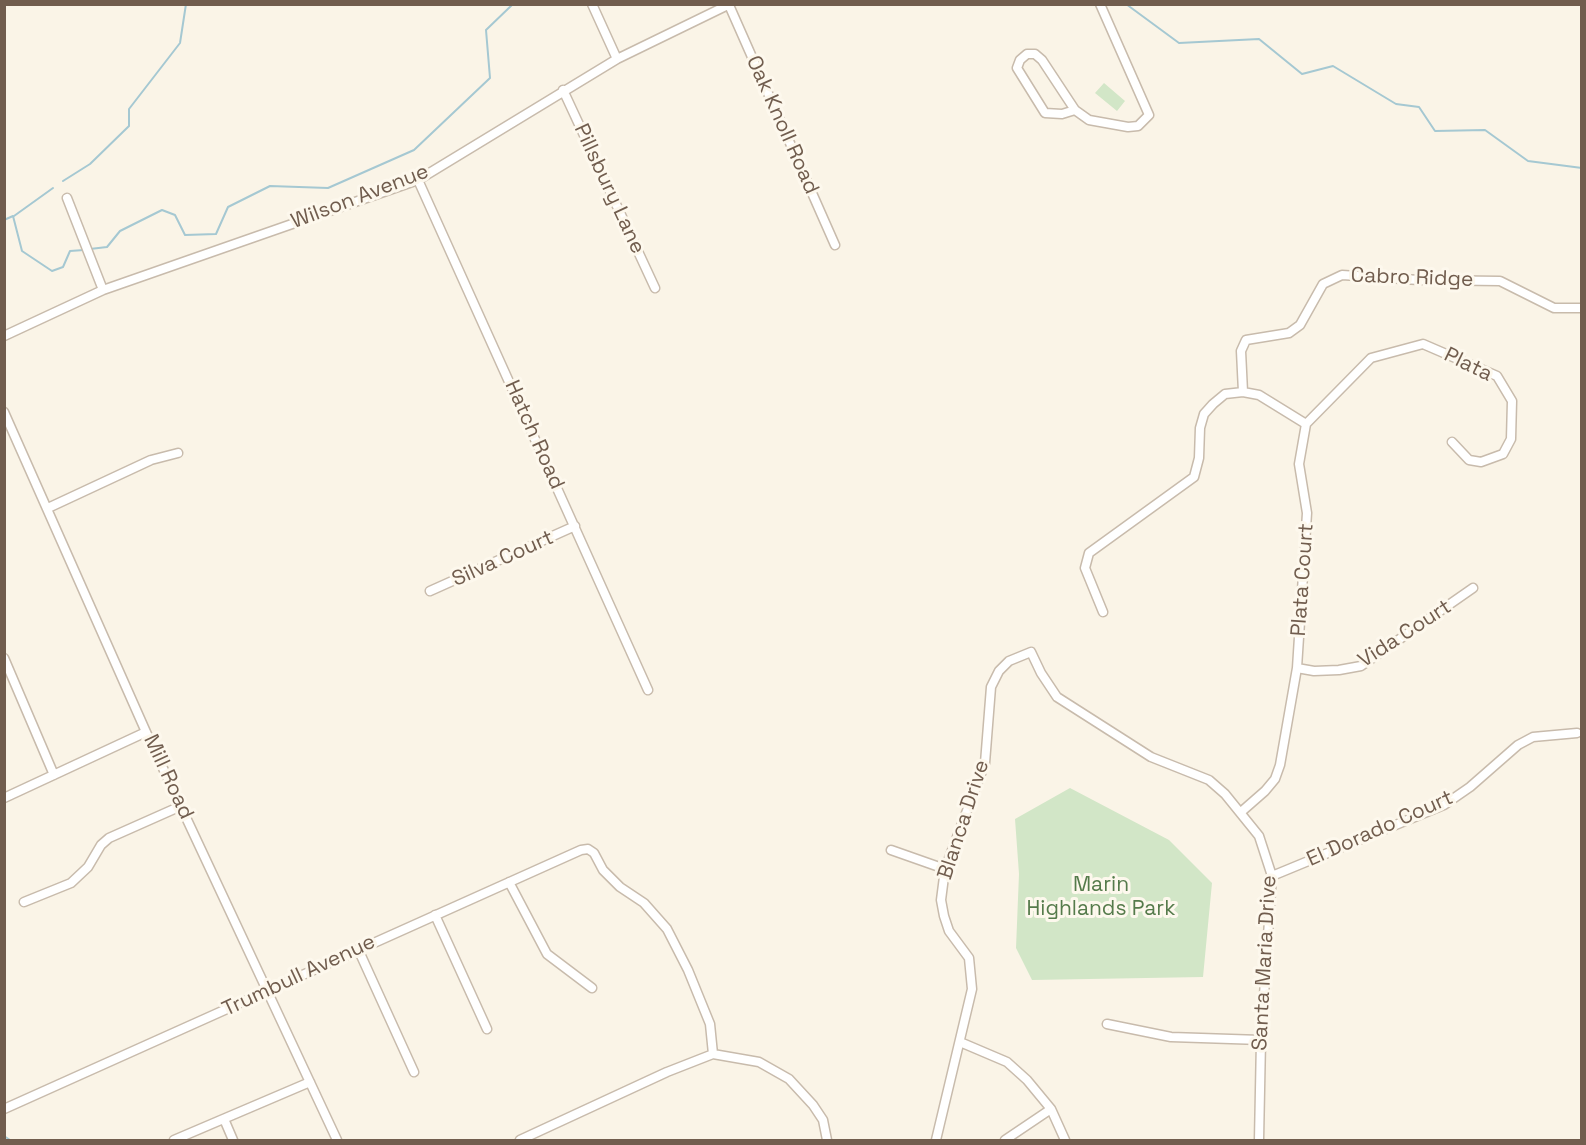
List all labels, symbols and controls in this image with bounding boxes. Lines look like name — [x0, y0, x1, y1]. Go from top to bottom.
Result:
street label: Oak Knoll Road — [740, 52, 824, 198]
street label: Pillsbury Lane — [568, 120, 650, 258]
street label: Wilson Avenue — [288, 159, 432, 235]
street label: Cabro Ridge — [1350, 263, 1474, 293]
street label: Plata — [1440, 343, 1496, 387]
street label: Hatch Road — [499, 377, 569, 493]
street label: Plata Court — [1286, 523, 1320, 637]
street label: Silva Court — [448, 525, 558, 593]
street label: Vida Court — [1354, 595, 1456, 673]
street label: Mill Road — [137, 731, 199, 823]
street label: Blanca Drive — [933, 757, 995, 883]
street label: El Dorado Court — [1303, 785, 1457, 873]
park label: Marin Highlands Park — [1026, 872, 1176, 922]
street label: Santa Maria Drive — [1248, 875, 1282, 1051]
street label: Trumbull Avenue — [219, 930, 379, 1022]

